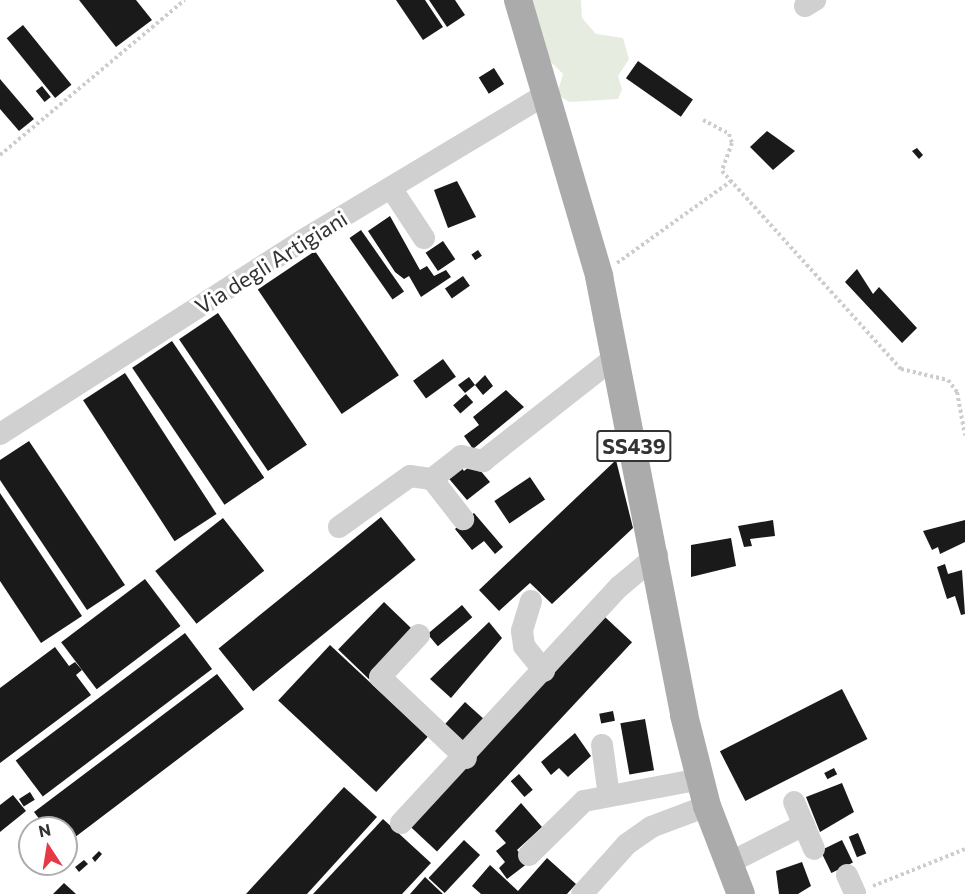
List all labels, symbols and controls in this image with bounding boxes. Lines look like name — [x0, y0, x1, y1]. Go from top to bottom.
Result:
street label: Via degli Artigiani — [190, 205, 352, 319]
road number: SS439 — [595, 428, 673, 464]
north arrow — [18, 816, 78, 876]
text: N — [37, 819, 52, 840]

